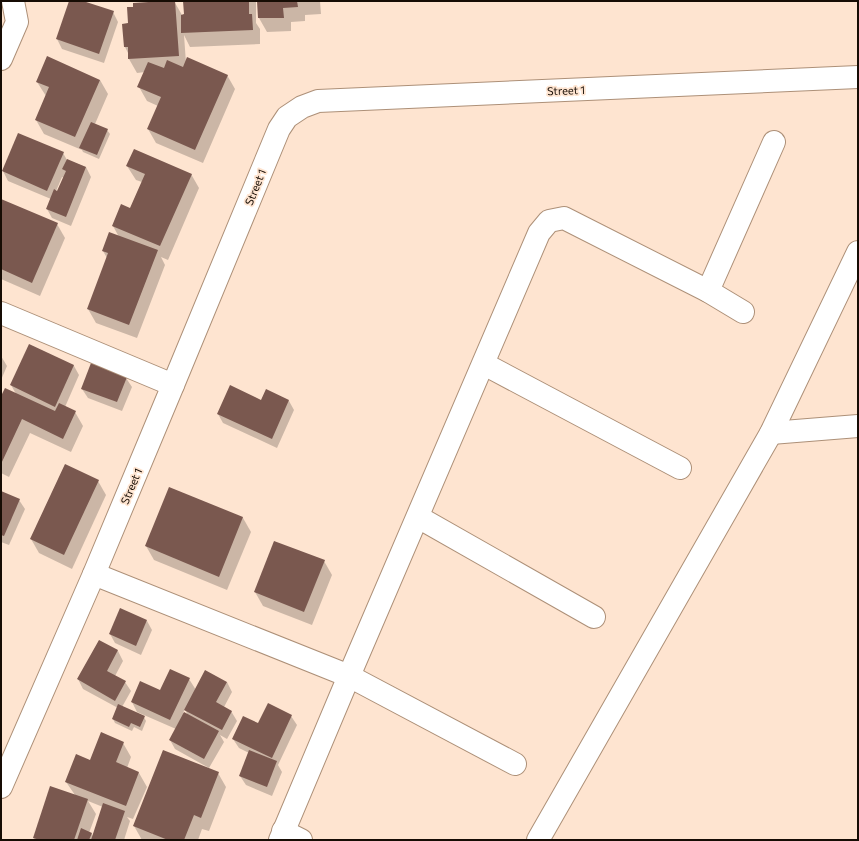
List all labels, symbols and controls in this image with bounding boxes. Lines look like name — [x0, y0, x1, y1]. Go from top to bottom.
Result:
street label: Street 1 — [547, 83, 585, 97]
street label: Street 1 — [242, 167, 268, 207]
street label: Street 1 — [118, 466, 144, 506]

